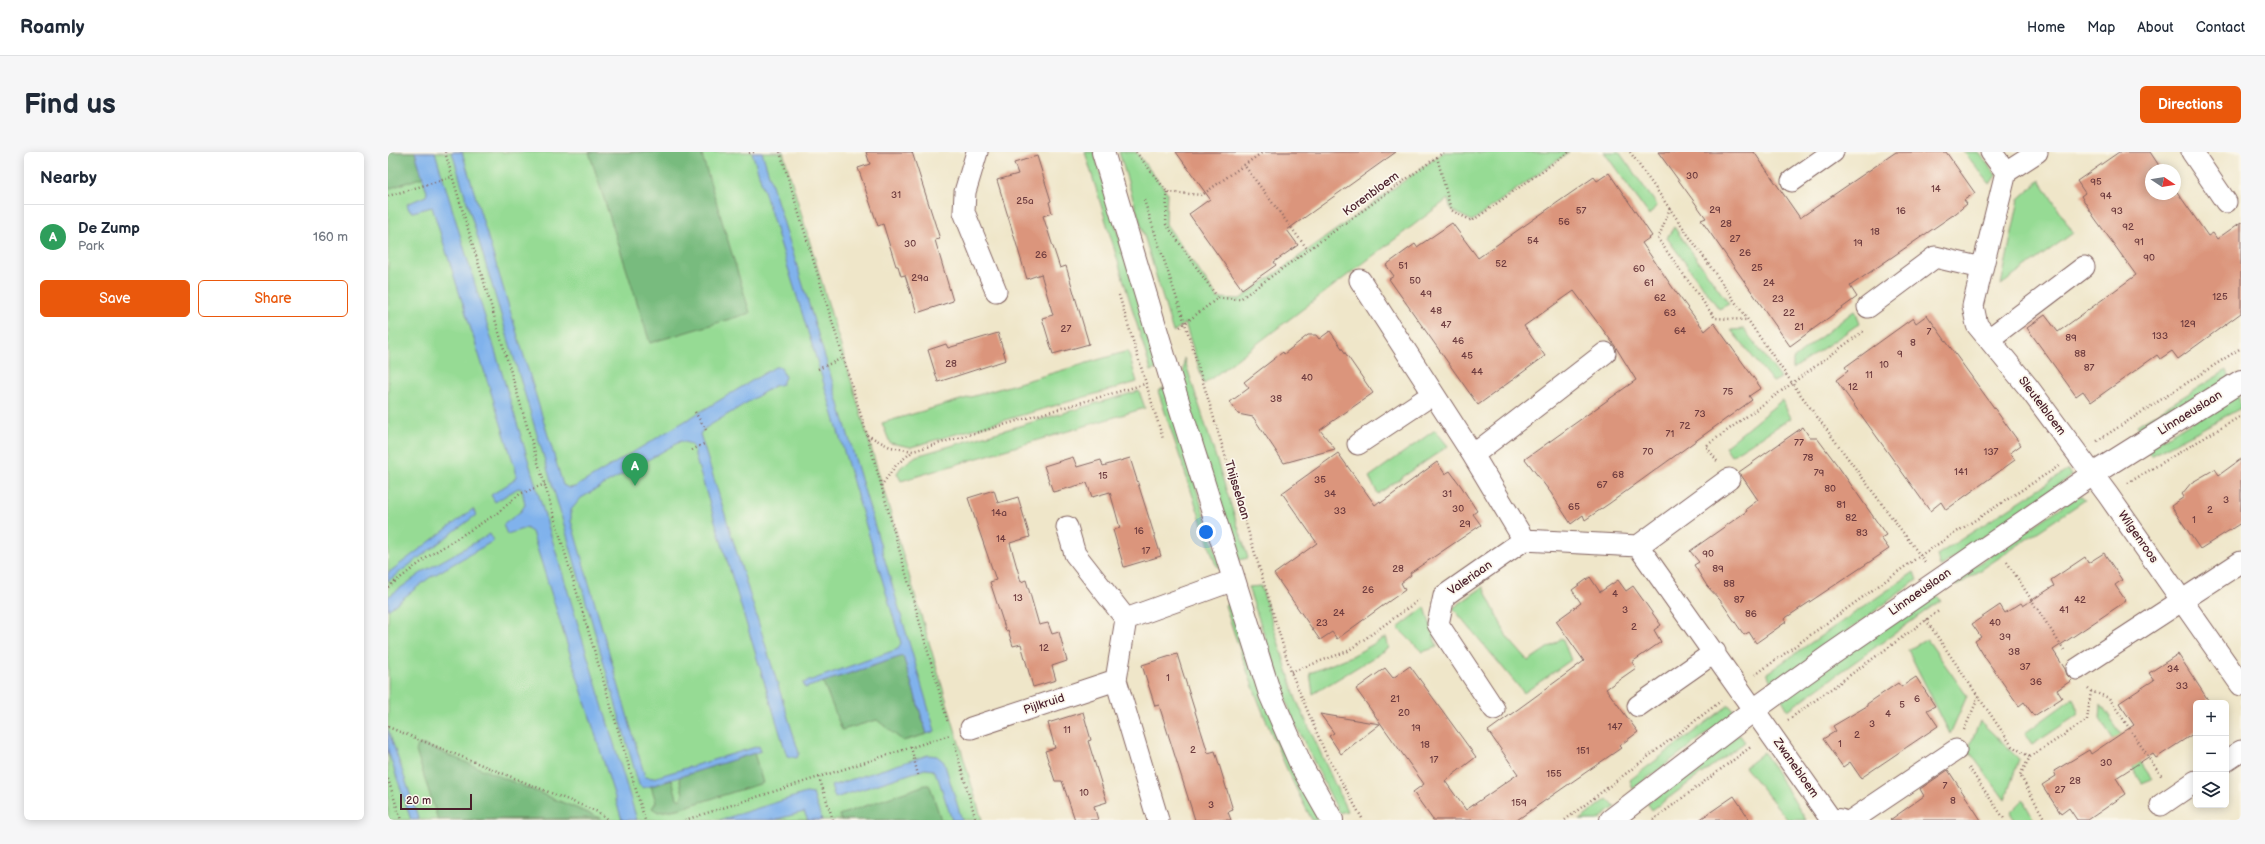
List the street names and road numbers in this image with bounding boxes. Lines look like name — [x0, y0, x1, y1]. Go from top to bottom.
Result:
street label: Korenbloem — [1340, 169, 1402, 219]
street label: Sleutelbloem — [2015, 374, 2069, 439]
street label: Linnaeuslaan — [2155, 387, 2225, 439]
street label: Thijsselaan — [1221, 459, 1253, 522]
street label: Wilgenroos — [2115, 508, 2161, 566]
street label: Valeriaan — [1445, 557, 1495, 599]
street label: Linnaeuslaan — [1886, 565, 1954, 619]
street label: Pijlkruid — [1021, 690, 1067, 718]
street label: Zwanebloem — [1769, 735, 1822, 801]

